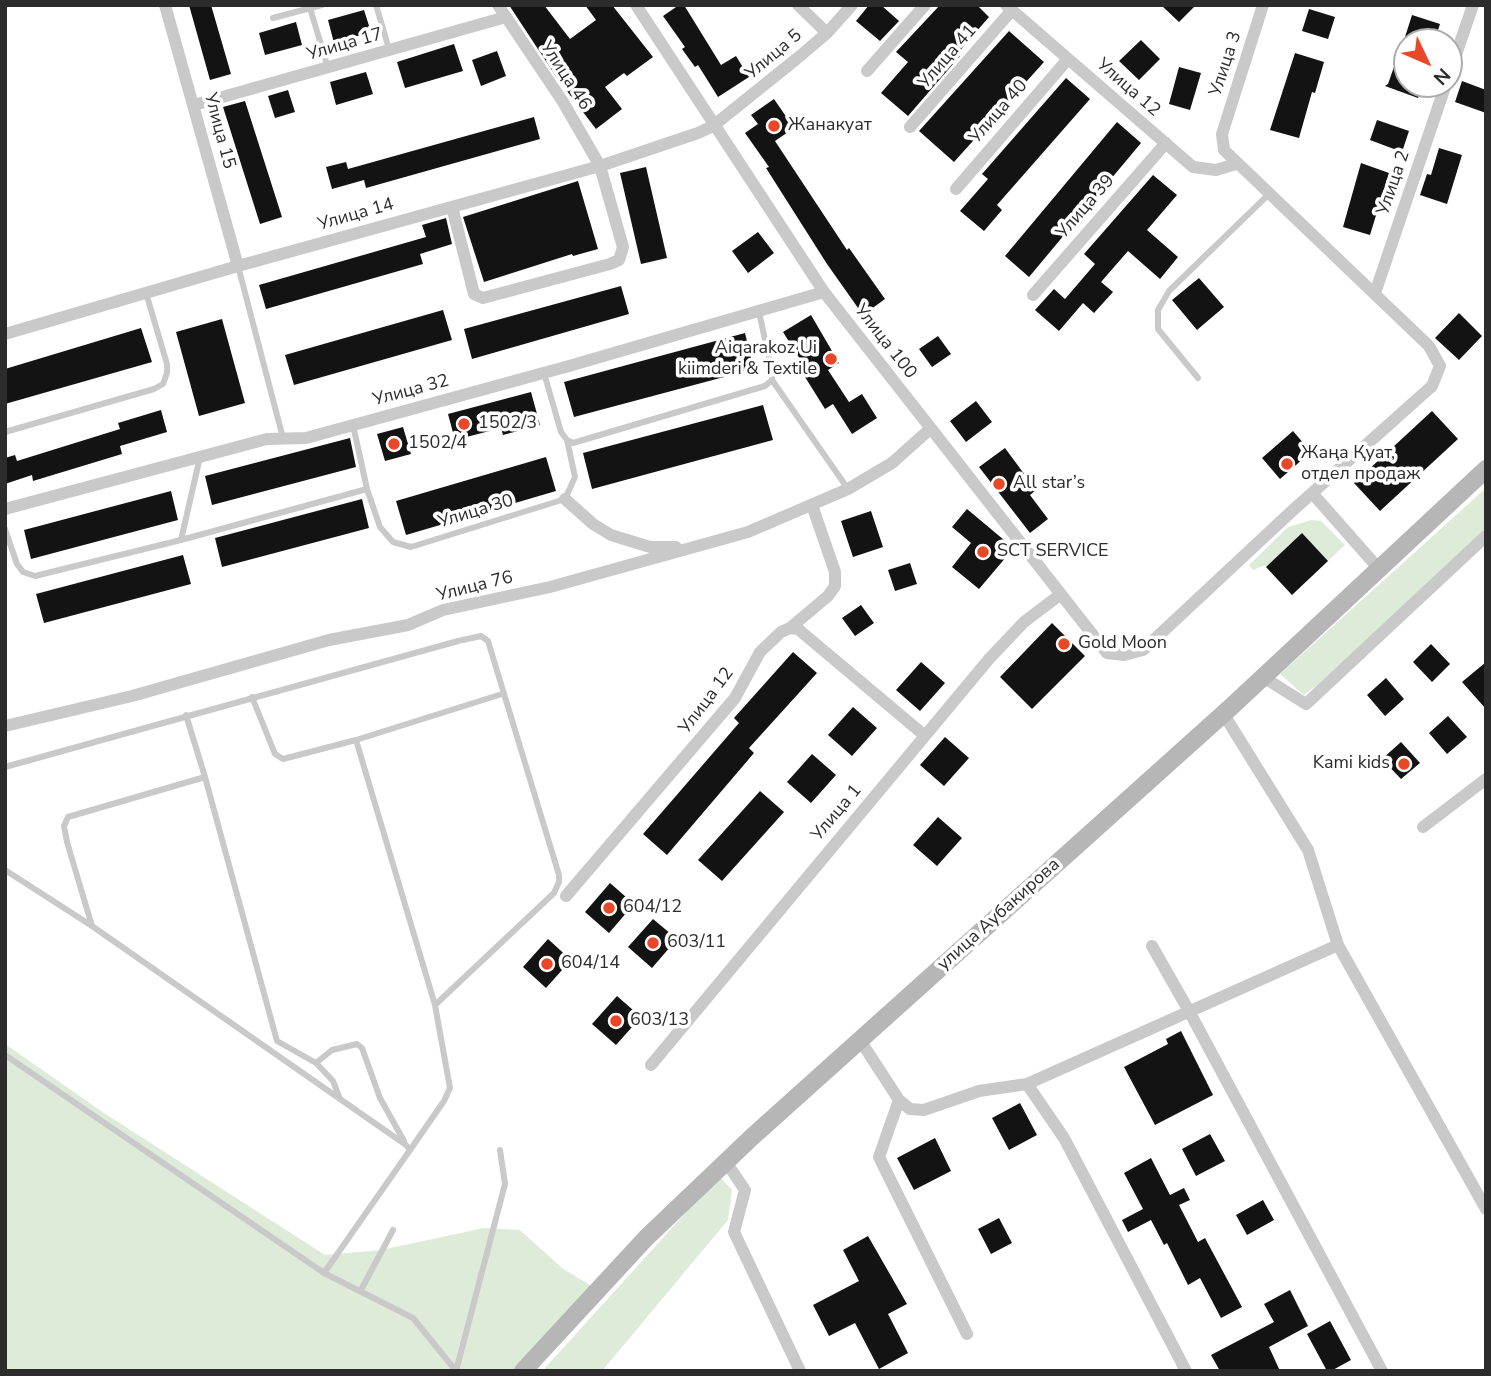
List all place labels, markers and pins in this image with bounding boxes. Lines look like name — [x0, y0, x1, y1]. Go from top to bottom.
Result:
place label: Жанакуат — [788, 115, 872, 137]
marker: Жанакуат — [766, 118, 782, 134]
place label: Aiqarakoz Ui kiimderi & Textile — [678, 338, 817, 380]
marker: Aiqarakoz Ui kiimderi & Textile — [823, 351, 839, 367]
place label: 1502/3 — [478, 413, 537, 435]
marker: 1502/3 — [456, 416, 472, 432]
place label: 1502/4 — [408, 433, 467, 455]
marker: 1502/4 — [386, 436, 402, 452]
place label: Жаңа Қуат, отдел продаж — [1301, 443, 1420, 486]
marker: Жаңа Қуат, отдел продаж — [1279, 456, 1295, 472]
place label: All star’s — [1013, 473, 1085, 495]
marker: All star’s — [991, 476, 1007, 492]
place label: SCT SERVICE — [997, 541, 1108, 563]
marker: SCT SERVICE — [975, 544, 991, 560]
place label: Gold Moon — [1078, 633, 1167, 655]
marker: Gold Moon — [1056, 636, 1072, 652]
place label: Kami kids — [1313, 753, 1390, 775]
marker: Kami kids — [1396, 756, 1412, 772]
place label: 604/12 — [623, 897, 682, 919]
marker: 604/12 — [601, 900, 617, 916]
place label: 603/11 — [667, 932, 726, 954]
marker: 603/11 — [645, 935, 661, 951]
place label: 604/14 — [561, 953, 620, 975]
marker: 604/14 — [539, 956, 555, 972]
place label: 603/13 — [630, 1010, 689, 1032]
marker: 603/13 — [608, 1013, 624, 1029]

